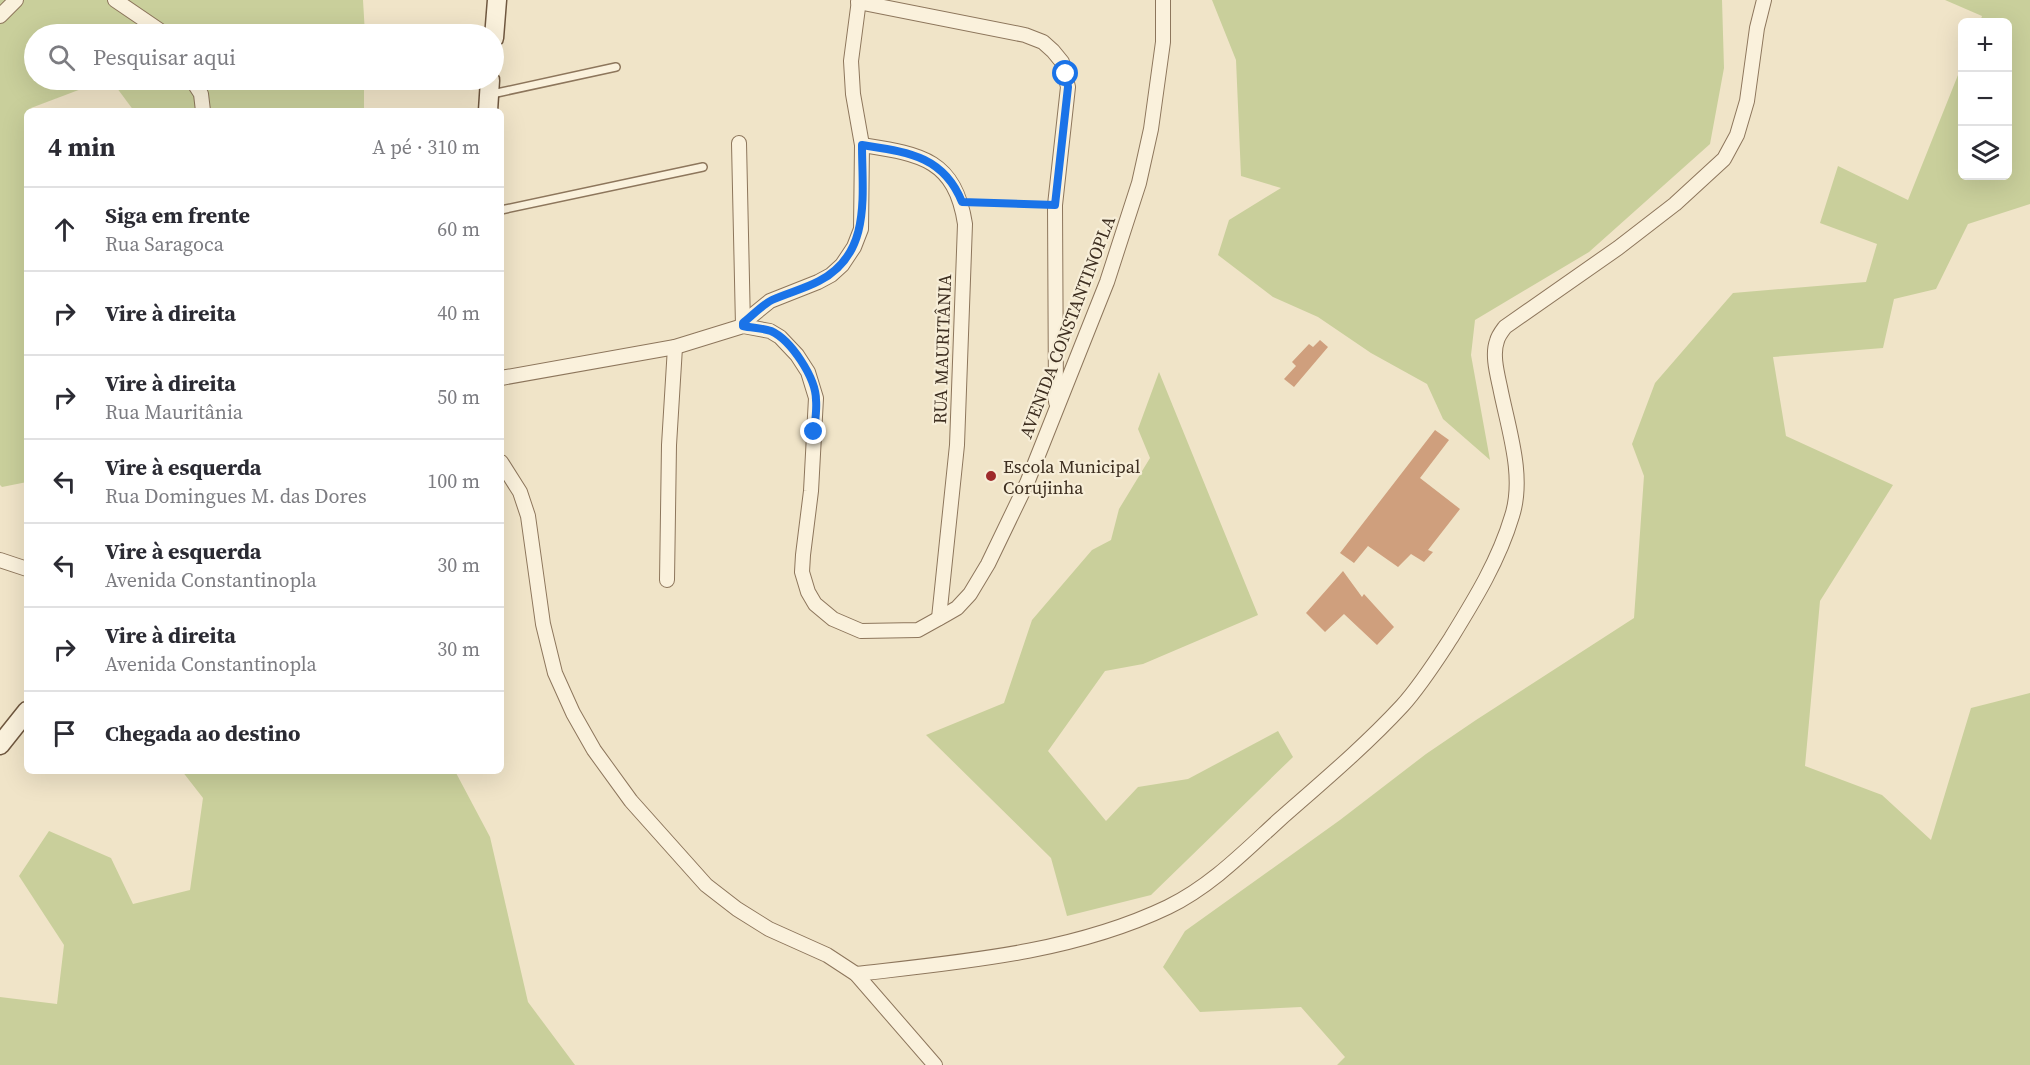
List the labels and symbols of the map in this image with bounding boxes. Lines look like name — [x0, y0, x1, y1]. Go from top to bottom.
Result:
route start — [1052, 60, 1078, 86]
street label: AVENIDA CONSTANTINOPLA — [1013, 212, 1121, 442]
street label: RUA MAURITÂNIA — [927, 274, 957, 424]
route end — [800, 418, 826, 444]
place label: Escola Municipal Corujinha — [1003, 454, 1140, 500]
marker: Escola Municipal Corujinha — [984, 469, 998, 483]

